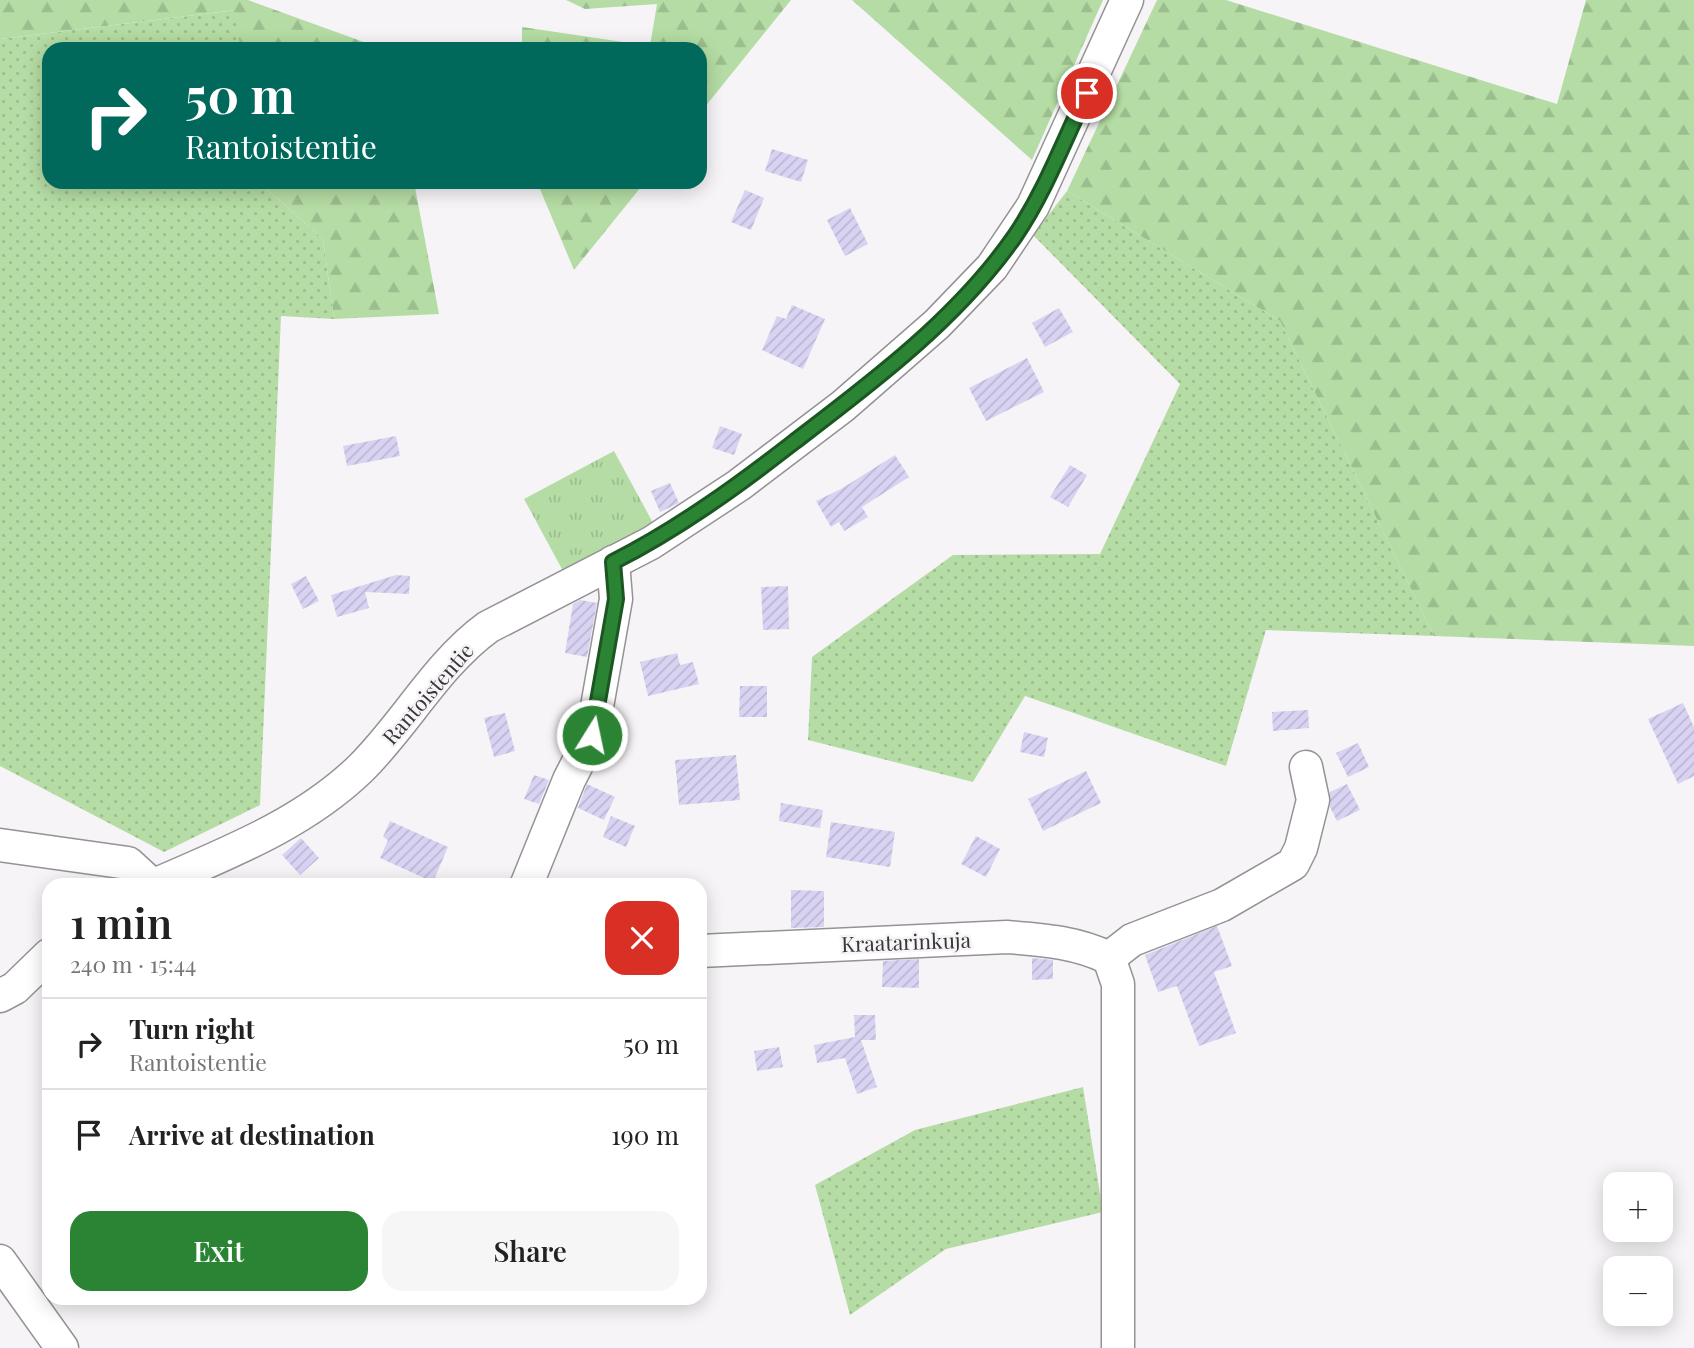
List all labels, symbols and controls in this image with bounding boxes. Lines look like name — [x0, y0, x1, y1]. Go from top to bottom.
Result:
text: 50 m — [185, 61, 295, 126]
pin — [1057, 63, 1117, 123]
icon: right — [70, 70, 161, 161]
icon: arrive — [1068, 74, 1106, 112]
text: Rantoistentie — [185, 124, 377, 167]
street label: Rantoistentie — [375, 636, 479, 750]
position arrow — [555, 698, 629, 772]
text: 1 min — [70, 894, 172, 950]
button: close — [605, 901, 679, 975]
street label: Kraatarinkuja — [841, 925, 972, 957]
text: 240 m · 15:44 — [70, 948, 196, 979]
text: Turn right — [129, 1011, 255, 1046]
icon: right — [70, 1025, 108, 1063]
text: 50 m — [623, 1026, 679, 1061]
text: Rantoistentie — [129, 1046, 267, 1077]
icon: arrive — [70, 1116, 108, 1154]
text: Arrive at destination — [129, 1117, 375, 1152]
text: 190 m — [611, 1117, 679, 1152]
map controls — [1603, 1172, 1673, 1326]
button: + — [1603, 1172, 1673, 1242]
button: Exit — [70, 1211, 368, 1291]
button: Share — [382, 1211, 679, 1291]
button: − — [1603, 1256, 1673, 1326]

